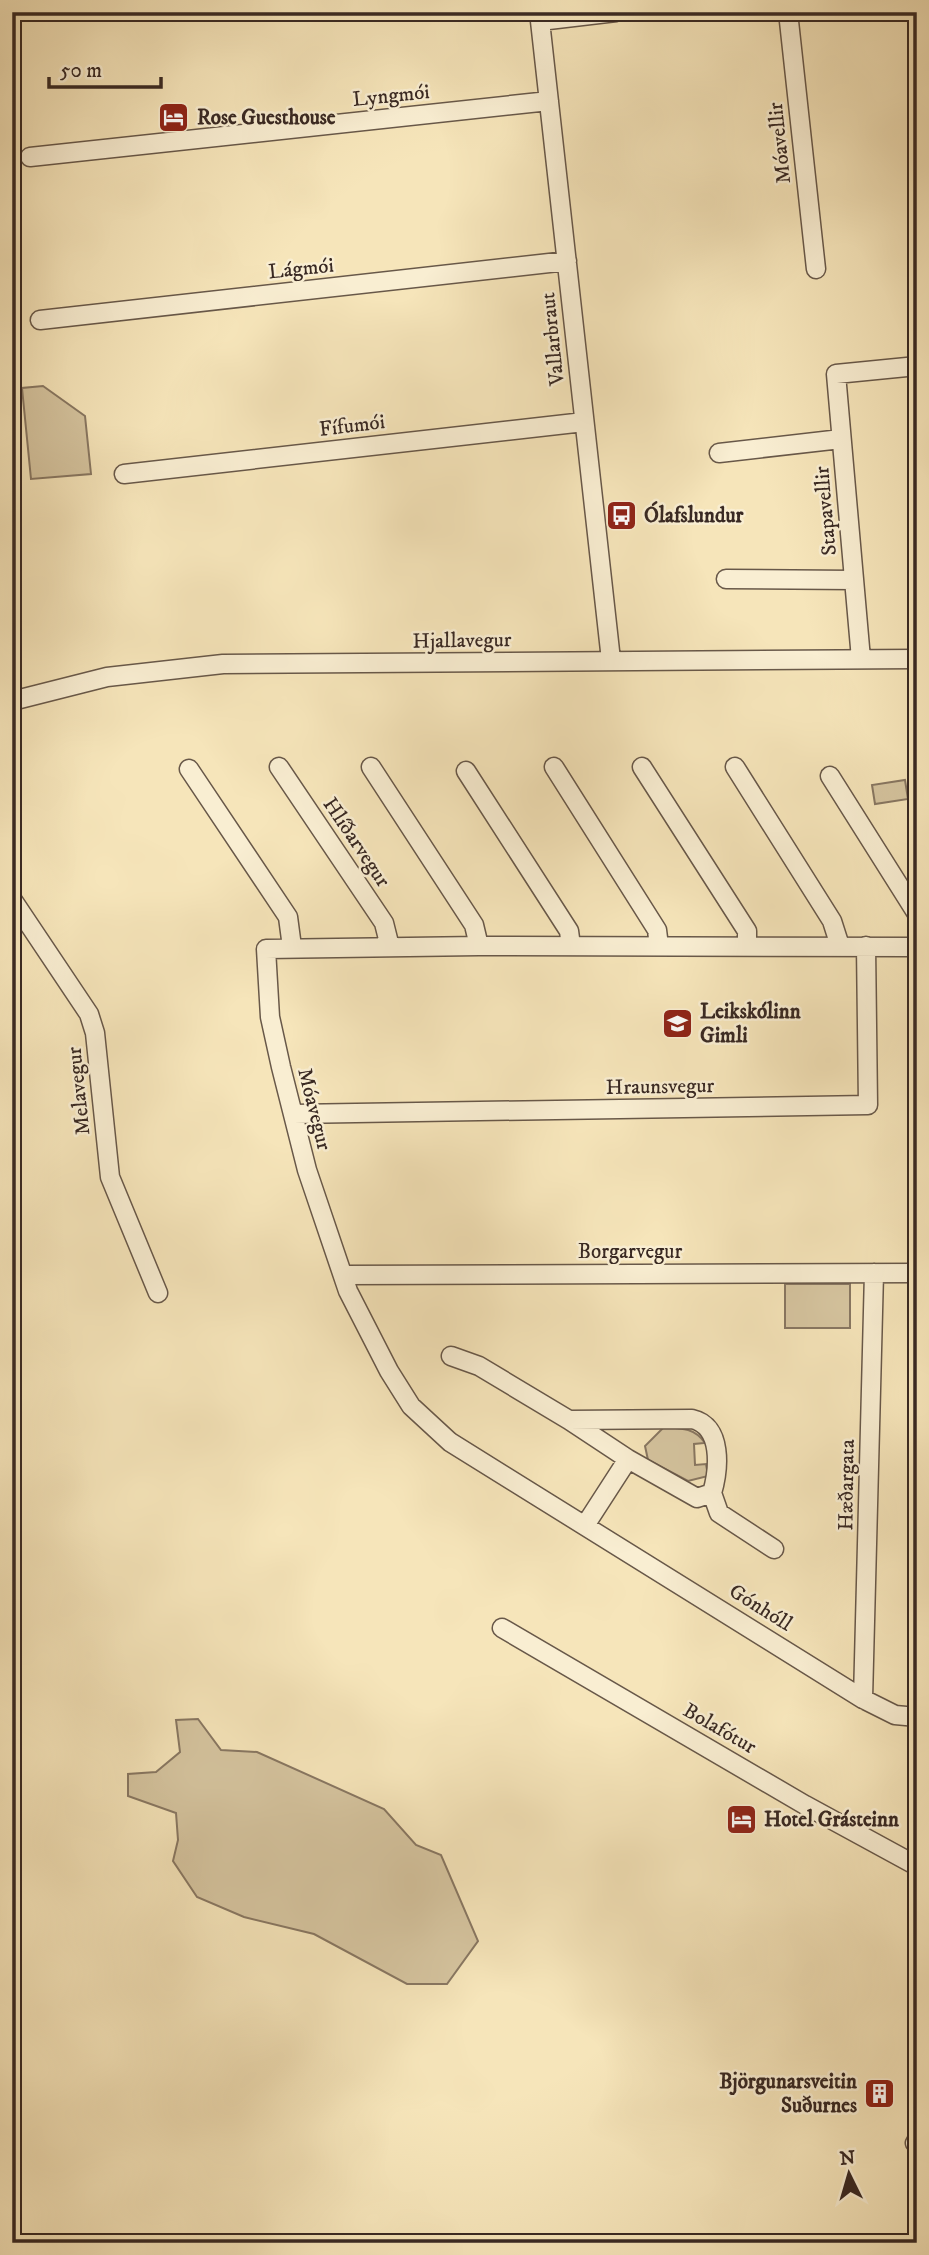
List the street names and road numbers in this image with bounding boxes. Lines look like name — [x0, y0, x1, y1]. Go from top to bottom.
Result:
street label: Lyngmói — [351, 79, 431, 113]
street label: Móavellir — [763, 101, 797, 185]
street label: Lágmói — [267, 253, 335, 285]
street label: Vallarbraut — [535, 291, 571, 388]
street label: Fífumói — [318, 409, 386, 443]
street label: Stapavellir — [809, 465, 843, 557]
street label: Hjallavegur — [412, 627, 512, 655]
street label: Hlíðarvegur — [317, 793, 396, 893]
street label: Melavegur — [61, 1045, 97, 1136]
street label: Móavegur — [291, 1065, 337, 1153]
street label: Hraunsvegur — [606, 1073, 715, 1101]
street label: Borgarvegur — [578, 1239, 682, 1265]
street label: Hæðargata — [833, 1439, 861, 1531]
street label: Gónhóll — [724, 1578, 797, 1638]
street label: Bolafótur — [678, 1698, 761, 1760]

